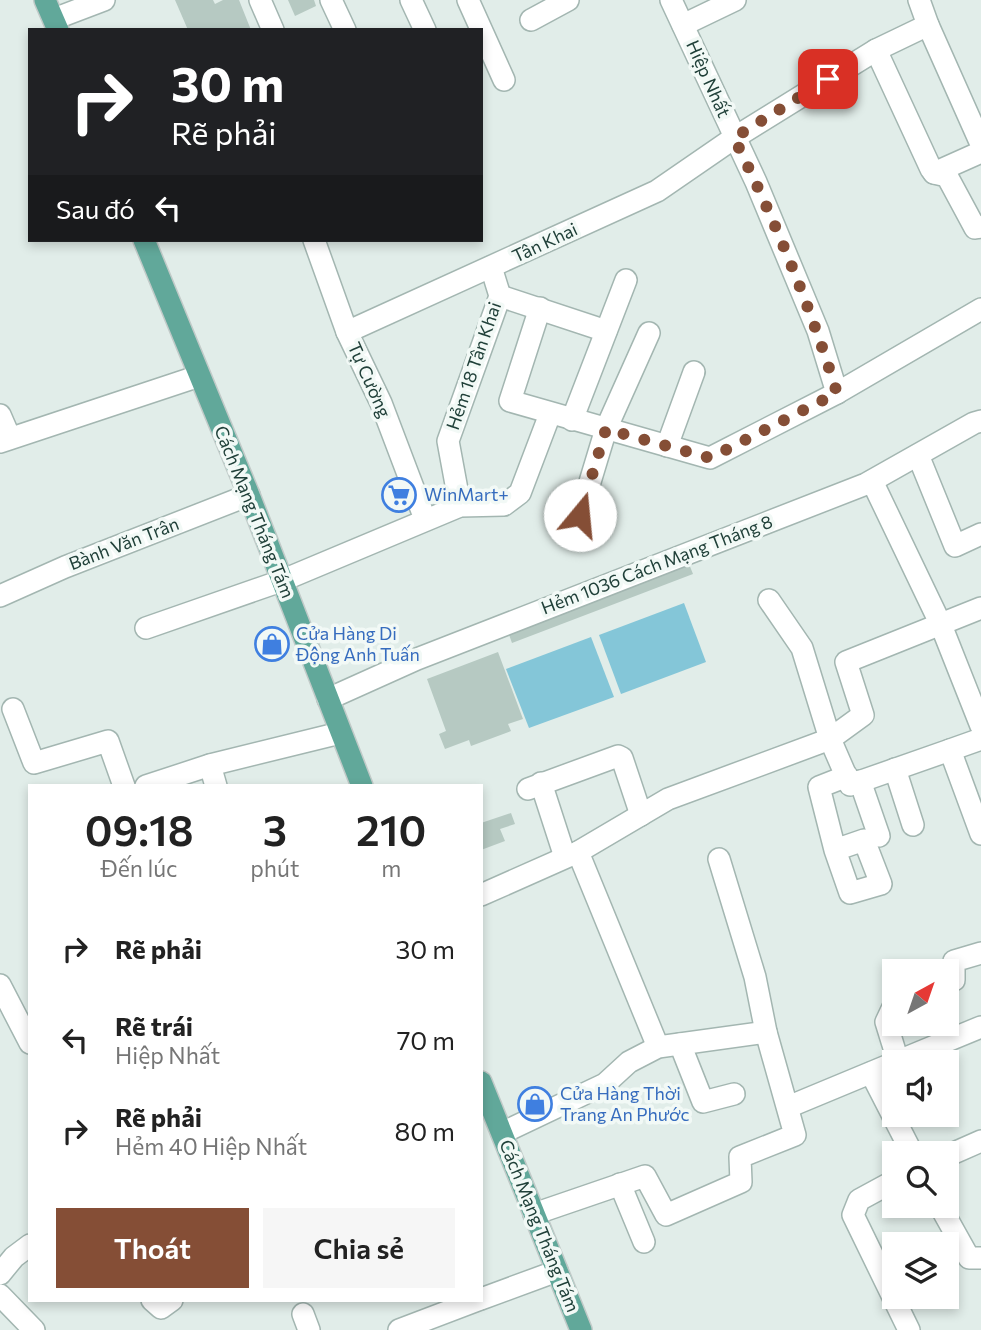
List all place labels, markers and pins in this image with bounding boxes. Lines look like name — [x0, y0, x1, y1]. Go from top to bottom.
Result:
pin — [798, 49, 858, 109]
supermarket icon: WinMart+ — [380, 476, 418, 514]
place label: WinMart+ — [424, 483, 509, 505]
place label: Cửa Hàng Di Động Anh Tuấn — [295, 622, 420, 665]
shop icon: Cửa Hàng Di Động Anh Tuấn — [253, 625, 291, 663]
place label: Cửa Hàng Thời Trang An Phước — [560, 1082, 689, 1125]
shop icon: Cửa Hàng Thời Trang An Phước — [516, 1085, 554, 1123]

